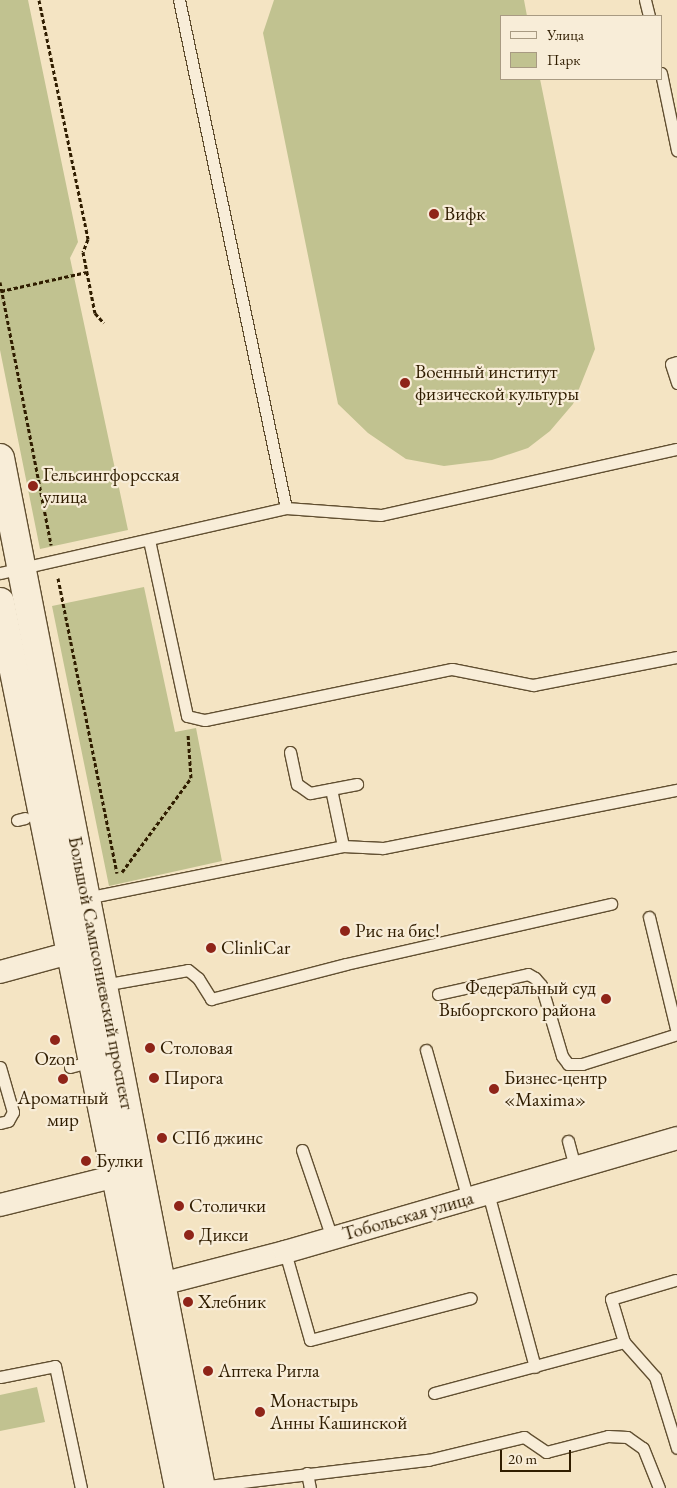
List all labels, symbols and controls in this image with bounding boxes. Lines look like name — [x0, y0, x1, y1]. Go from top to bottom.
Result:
legend — [500, 15, 662, 80]
text: Улица — [547, 25, 584, 44]
text: Парк — [547, 50, 580, 69]
place label: Вифк — [444, 203, 485, 225]
marker: Вифк — [428, 208, 440, 220]
place label: Военный институт физической культуры — [415, 361, 579, 405]
marker: Военный институт физической культуры — [399, 377, 411, 389]
place label: Гельсингфорсская улица — [43, 464, 179, 508]
marker: Гельсингфорсская улица — [27, 480, 39, 492]
street label: Большой Сампсониевский проспект — [63, 834, 139, 1112]
place label: Рис на бис! — [355, 920, 440, 942]
marker: Рис на бис! — [339, 925, 351, 937]
place label: ClinliCar — [221, 937, 290, 959]
marker: ClinliCar — [205, 942, 217, 954]
place label: Федеральный суд Выборгского района — [439, 977, 596, 1021]
marker: Федеральный суд Выборгского района — [600, 993, 612, 1005]
marker: Ozon — [49, 1034, 61, 1046]
place label: Столовая — [160, 1037, 233, 1059]
marker: Столовая — [144, 1042, 156, 1054]
place label: Ozon — [34, 1048, 76, 1070]
place label: Пирога — [164, 1067, 223, 1089]
place label: Бизнес-центр «Maxima» — [504, 1067, 607, 1111]
marker: Пирога — [148, 1072, 160, 1084]
marker: Ароматный мир — [57, 1073, 69, 1085]
marker: Бизнес-центр «Maxima» — [488, 1083, 500, 1095]
place label: Ароматный мир — [17, 1087, 109, 1131]
place label: СПб джинс — [172, 1127, 263, 1149]
marker: СПб джинс — [156, 1132, 168, 1144]
place label: Булки — [96, 1150, 143, 1172]
marker: Булки — [80, 1155, 92, 1167]
street label: Тобольская улица — [340, 1186, 476, 1246]
place label: Столички — [189, 1195, 266, 1217]
marker: Столички — [173, 1200, 185, 1212]
place label: Дикси — [199, 1224, 249, 1246]
marker: Дикси — [183, 1229, 195, 1241]
place label: Хлебник — [198, 1291, 266, 1313]
marker: Хлебник — [182, 1296, 194, 1308]
place label: Аптека Ригла — [218, 1360, 320, 1382]
marker: Аптека Ригла — [202, 1365, 214, 1377]
place label: Монастырь Анны Кашинской — [270, 1390, 407, 1434]
marker: Монастырь Анны Кашинской — [254, 1406, 266, 1418]
scale bar — [502, 1440, 573, 1472]
text: 20 m — [508, 1449, 537, 1468]

